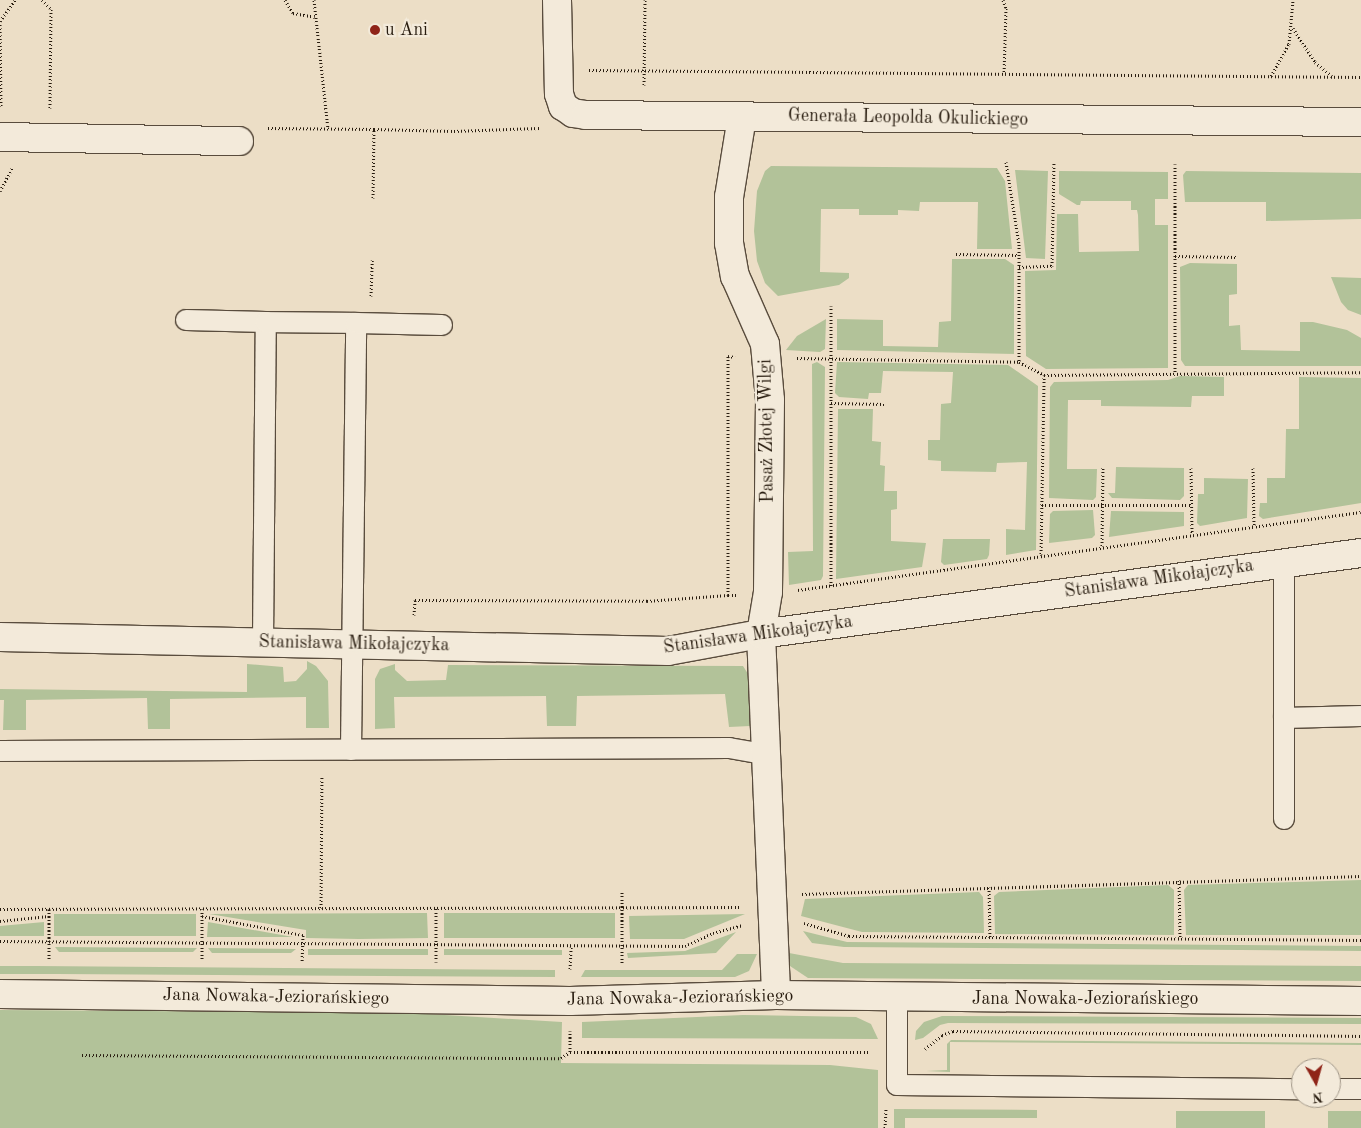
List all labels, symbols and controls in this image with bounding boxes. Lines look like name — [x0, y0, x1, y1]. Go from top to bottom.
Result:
place label: u Ani — [385, 19, 428, 41]
marker: u Ani — [369, 24, 381, 36]
street label: Generała Leopolda Okulickiego — [788, 105, 1028, 131]
street label: Pasaż Złotej Wilgi — [755, 359, 779, 503]
street label: Stanisława Mikołajczyka — [1063, 555, 1255, 603]
street label: Stanisława Mikołajczyka — [662, 611, 854, 659]
street label: Stanisława Mikołajczyka — [258, 632, 450, 656]
street label: Jana Nowaka-Jeziorańskiego — [163, 984, 389, 1010]
street label: Jana Nowaka-Jeziorańskiego — [567, 985, 793, 1011]
street label: Jana Nowaka-Jeziorańskiego — [972, 988, 1198, 1010]
north arrow — [1291, 1058, 1341, 1108]
text: N — [1312, 1089, 1324, 1104]

